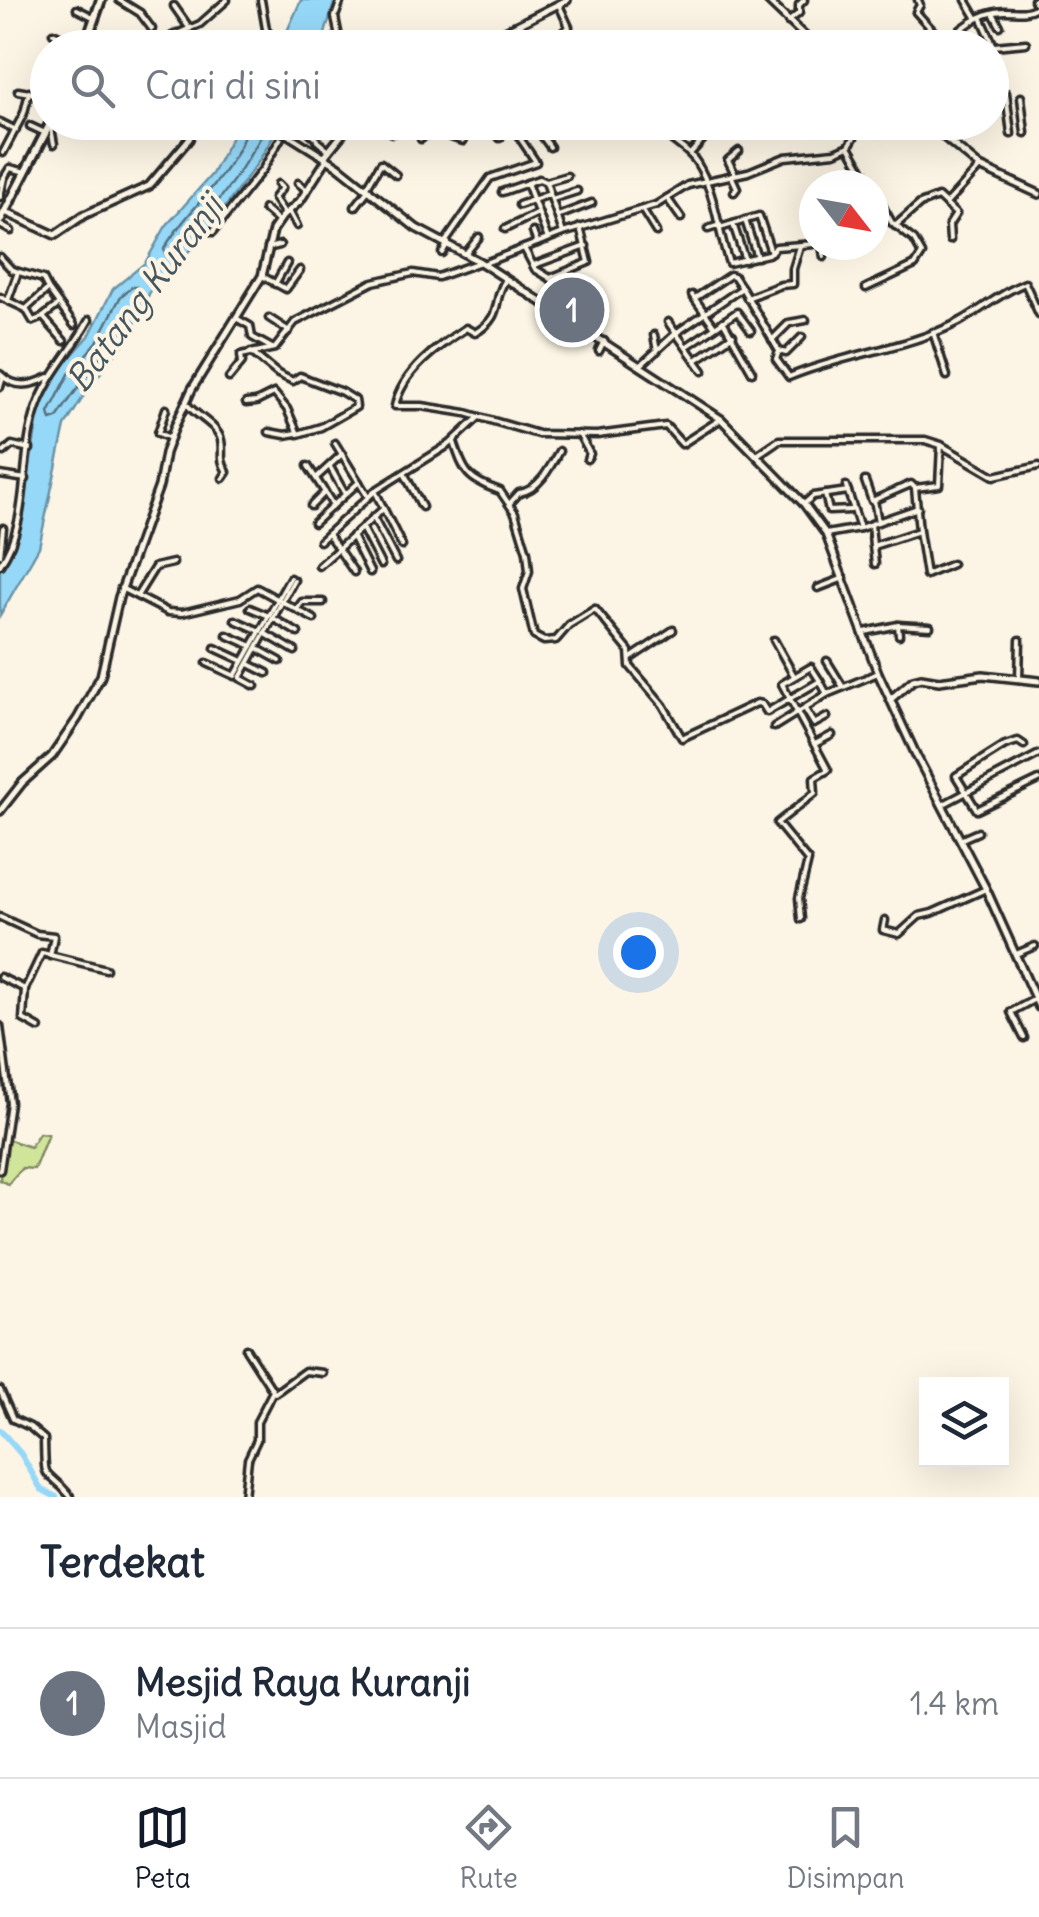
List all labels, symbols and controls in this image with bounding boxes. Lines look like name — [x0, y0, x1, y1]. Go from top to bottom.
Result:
search box — [30, 30, 1009, 140]
icon: search — [65, 58, 120, 113]
text: Cari di sini — [145, 62, 321, 109]
north arrow — [799, 170, 889, 260]
water label: Batang Kuranji — [56, 183, 235, 400]
pin: 1 — [540, 272, 604, 348]
your location — [613, 927, 664, 978]
map controls — [919, 1377, 1009, 1467]
button: layers — [919, 1377, 1009, 1467]
text: Terdekat — [40, 1536, 205, 1588]
text: Mesjid Raya Kuranji — [135, 1659, 471, 1706]
text: 1 — [66, 1683, 79, 1724]
text: 1.4 km — [910, 1683, 999, 1724]
text: Masjid — [135, 1706, 227, 1747]
tab: Peta — [134, 1800, 191, 1896]
tab: Rute — [460, 1800, 518, 1896]
tab: Disimpan — [787, 1800, 905, 1896]

